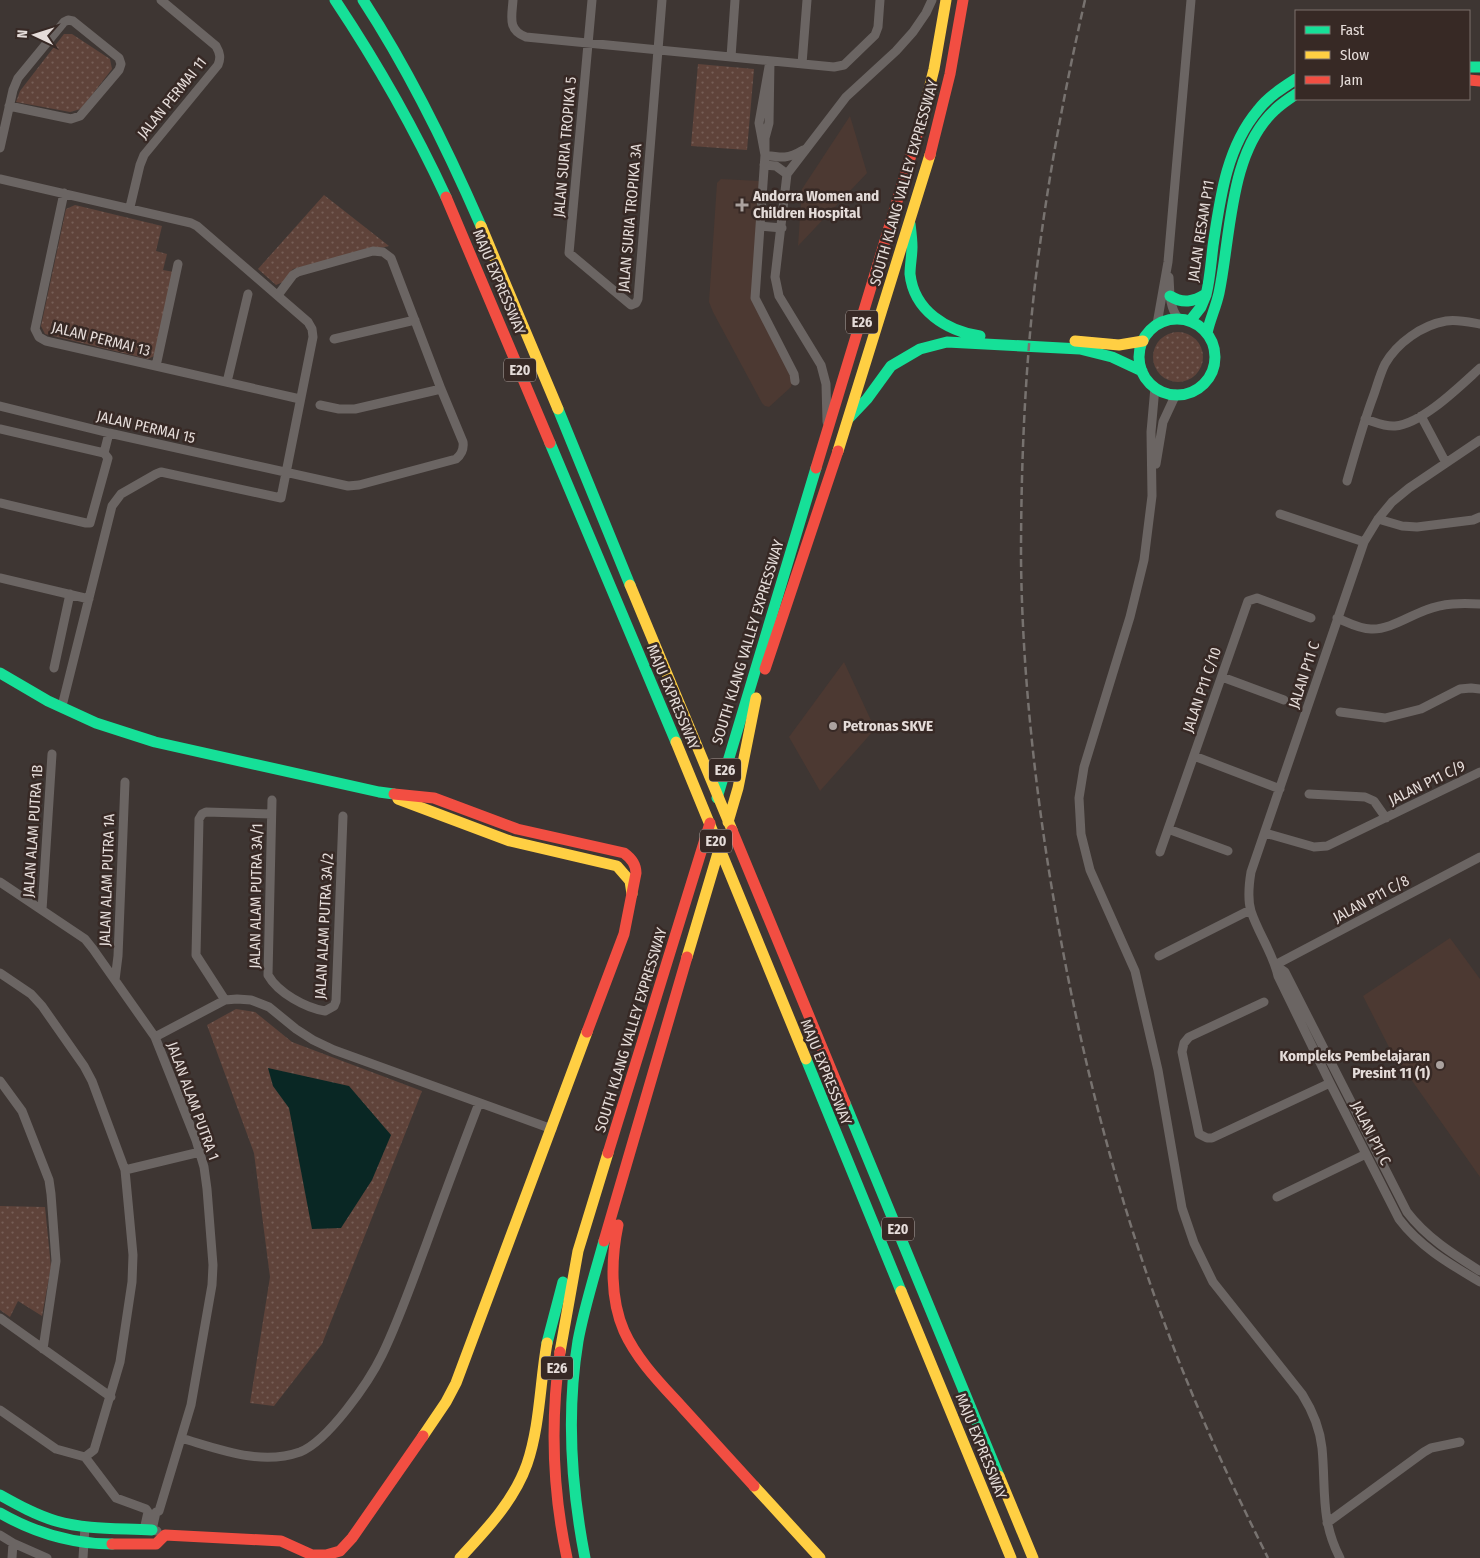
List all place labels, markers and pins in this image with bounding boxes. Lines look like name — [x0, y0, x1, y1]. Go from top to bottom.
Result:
place label: Andorra Women and Children Hospital — [752, 187, 879, 222]
marker: Andorra Women and Children Hospital — [735, 198, 749, 212]
place label: Petronas SKVE — [843, 717, 933, 735]
marker: Petronas SKVE — [827, 720, 839, 732]
place label: Kompleks Pembelajaran Presint 11 (1) — [1280, 1047, 1430, 1082]
marker: Kompleks Pembelajaran Presint 11 (1) — [1434, 1059, 1446, 1071]

